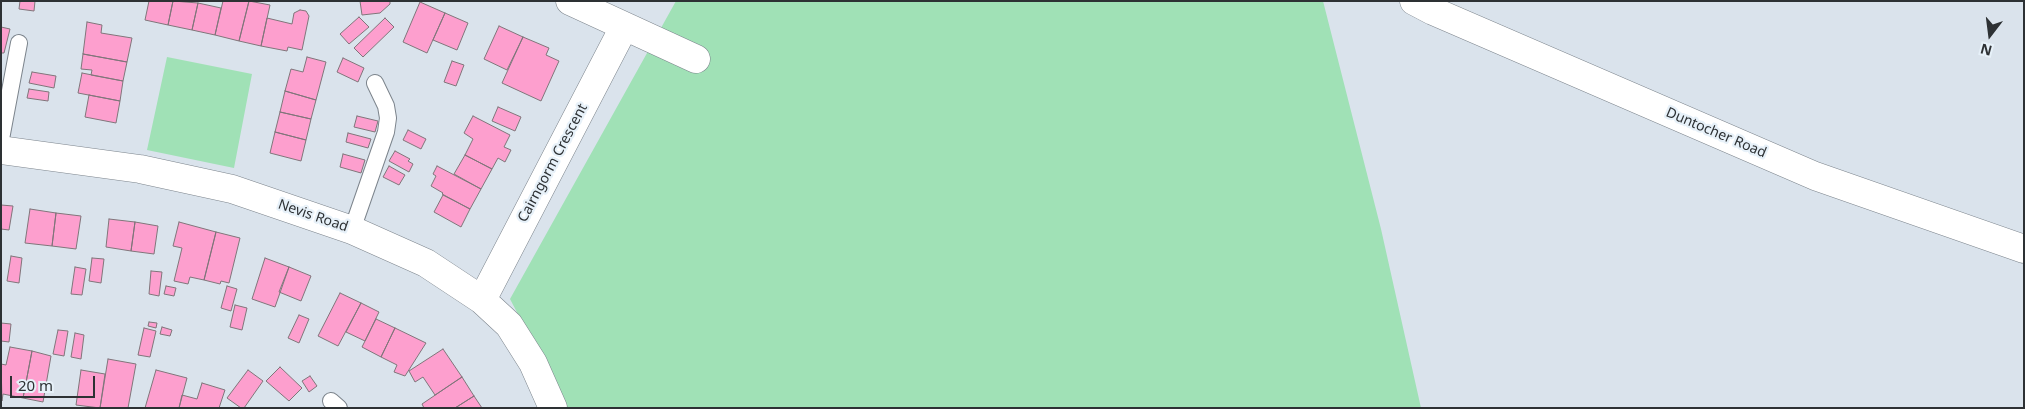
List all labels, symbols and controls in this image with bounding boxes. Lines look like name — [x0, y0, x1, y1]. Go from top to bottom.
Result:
north arrow — [1965, 10, 2015, 60]
text: N — [1978, 39, 1994, 61]
street label: Cairngorm Crescent — [515, 101, 591, 225]
street label: Duntocher Road — [1663, 104, 1769, 162]
street label: Nevis Road — [276, 196, 350, 236]
scale bar — [12, 366, 98, 398]
text: 20 m — [18, 375, 53, 395]

